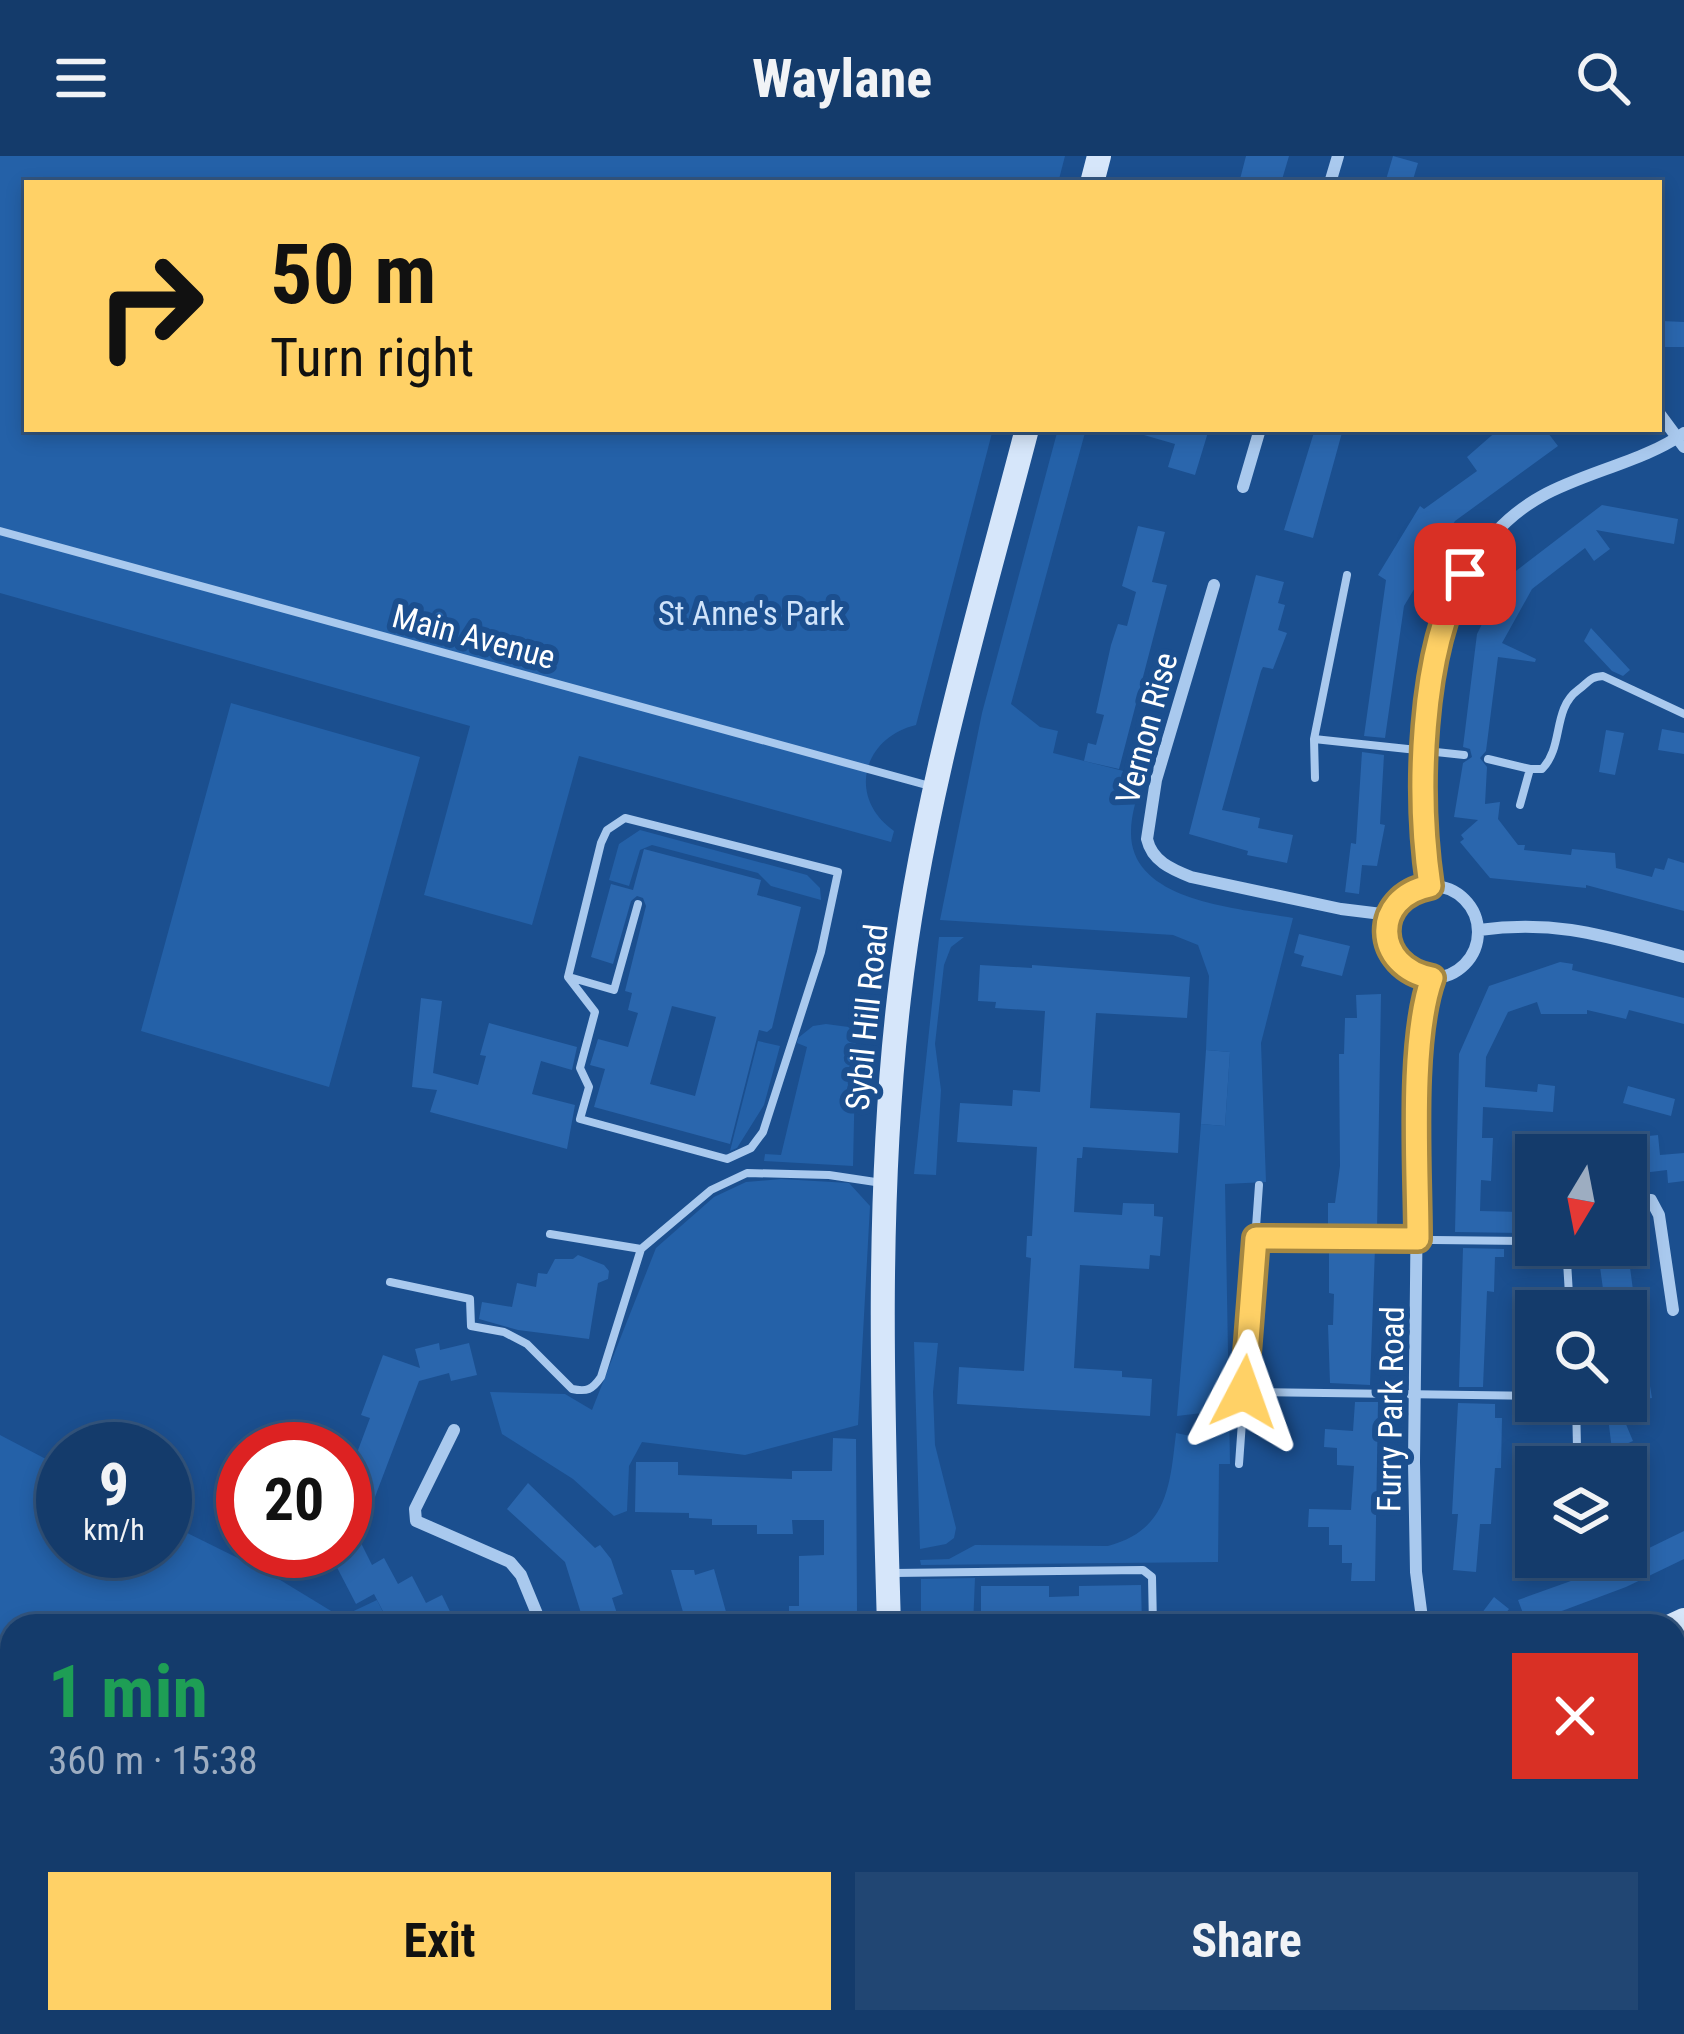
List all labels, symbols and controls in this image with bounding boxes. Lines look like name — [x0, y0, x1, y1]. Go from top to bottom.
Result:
icon: menu — [48, 45, 114, 111]
icon: search — [1570, 45, 1636, 111]
text: Waylane — [752, 47, 932, 110]
text: 50 m — [270, 225, 437, 324]
icon: right — [72, 228, 228, 384]
text: Turn right — [270, 326, 474, 389]
pin — [1414, 523, 1516, 625]
icon: arrive — [1432, 541, 1498, 607]
park label: St Anne's Park — [658, 594, 844, 633]
street label: Main Avenue — [388, 596, 560, 677]
street label: Vernon Rise — [1108, 648, 1185, 808]
street label: Sybil Hill Road — [837, 922, 896, 1112]
north arrow — [1515, 1134, 1647, 1266]
map controls — [1515, 1134, 1647, 1578]
button: search — [1515, 1290, 1647, 1422]
street label: Furry Park Road — [1369, 1306, 1412, 1512]
position arrow — [1181, 1329, 1307, 1455]
speed limit sign: 20 — [216, 1422, 372, 1578]
button: layers — [1515, 1446, 1647, 1578]
text: 9 — [99, 1449, 129, 1520]
text: km/h — [83, 1512, 145, 1547]
text: 1 min — [48, 1650, 208, 1735]
button: close — [1512, 1653, 1638, 1779]
text: 360 m · 15:38 — [48, 1738, 258, 1784]
button: Exit — [48, 1872, 831, 2010]
button: Share — [855, 1872, 1638, 2010]

